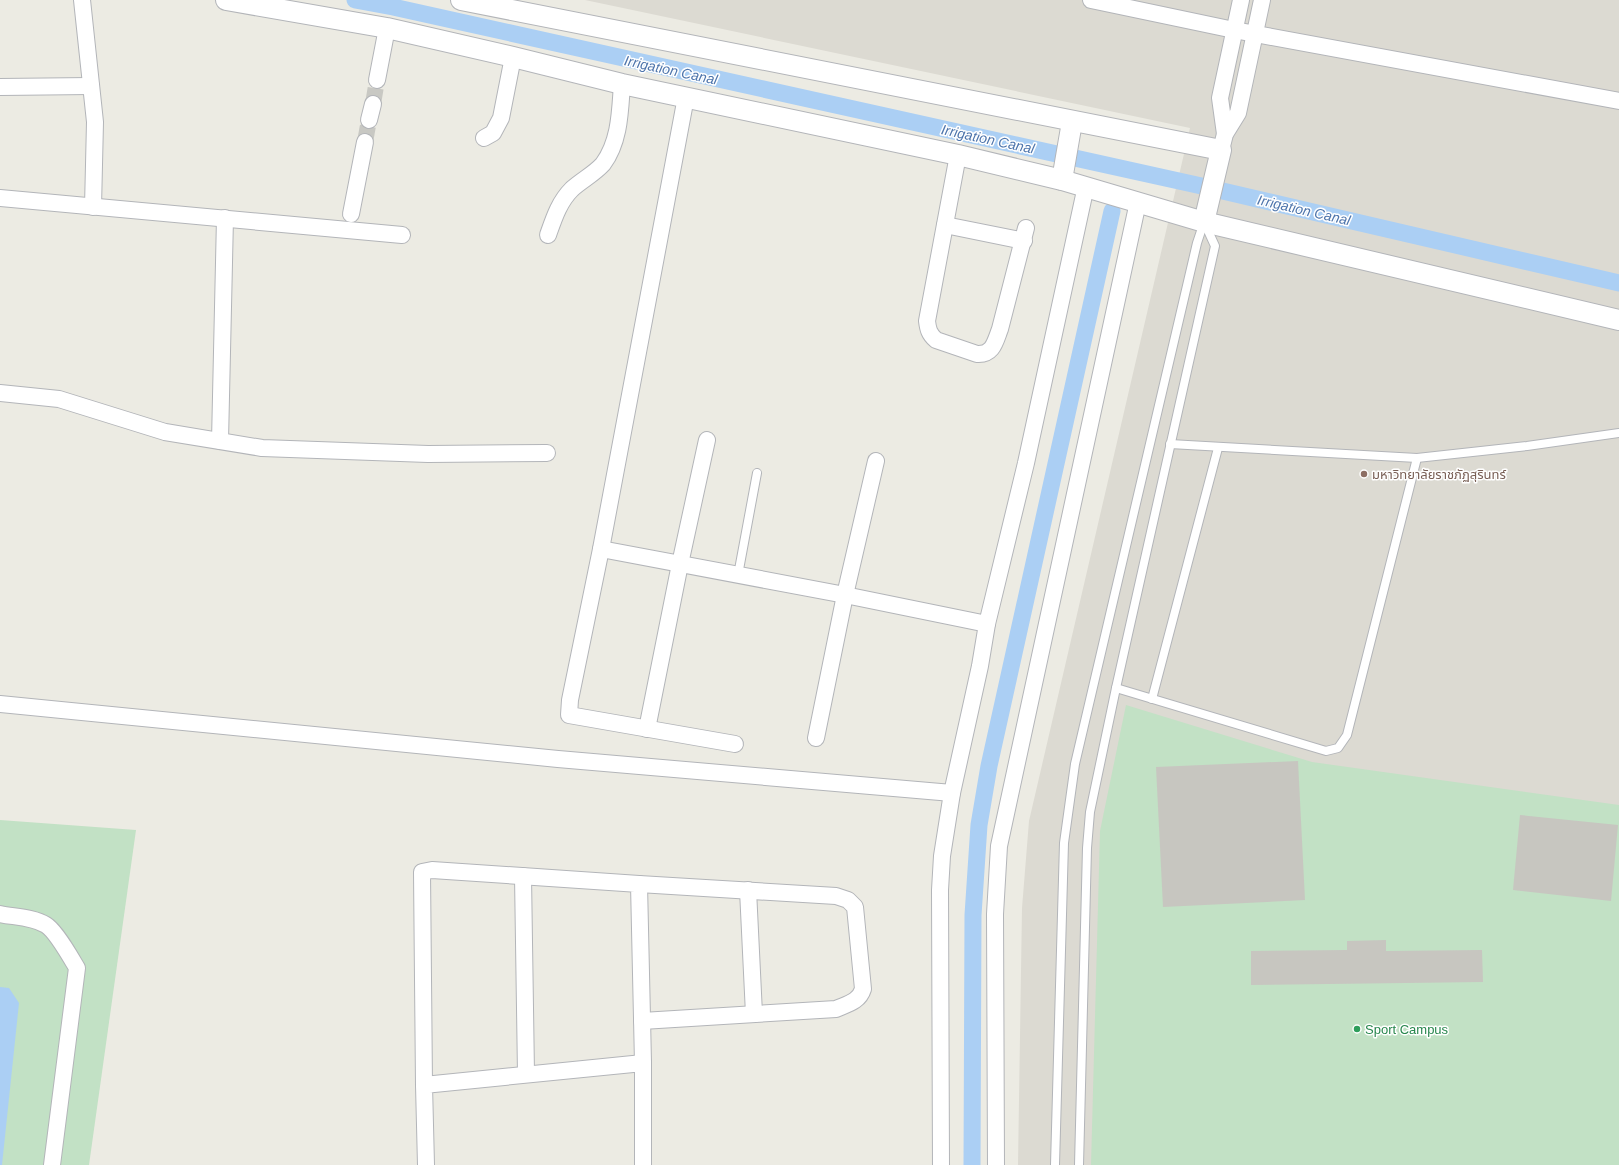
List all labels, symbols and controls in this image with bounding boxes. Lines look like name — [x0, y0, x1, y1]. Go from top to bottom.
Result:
water label: Irrigation Canal — [623, 52, 720, 88]
water label: Irrigation Canal — [940, 121, 1037, 157]
water label: Irrigation Canal — [1256, 192, 1353, 229]
place label: มหาวิทยาลัยราชภัฏสุรินทร์ — [1372, 467, 1506, 482]
marker: มหาวิทยาลัยราชภัฏสุรินทร์ — [1359, 469, 1369, 479]
place label: Sport Campus — [1365, 1022, 1449, 1037]
marker: Sport Campus — [1352, 1024, 1362, 1034]

